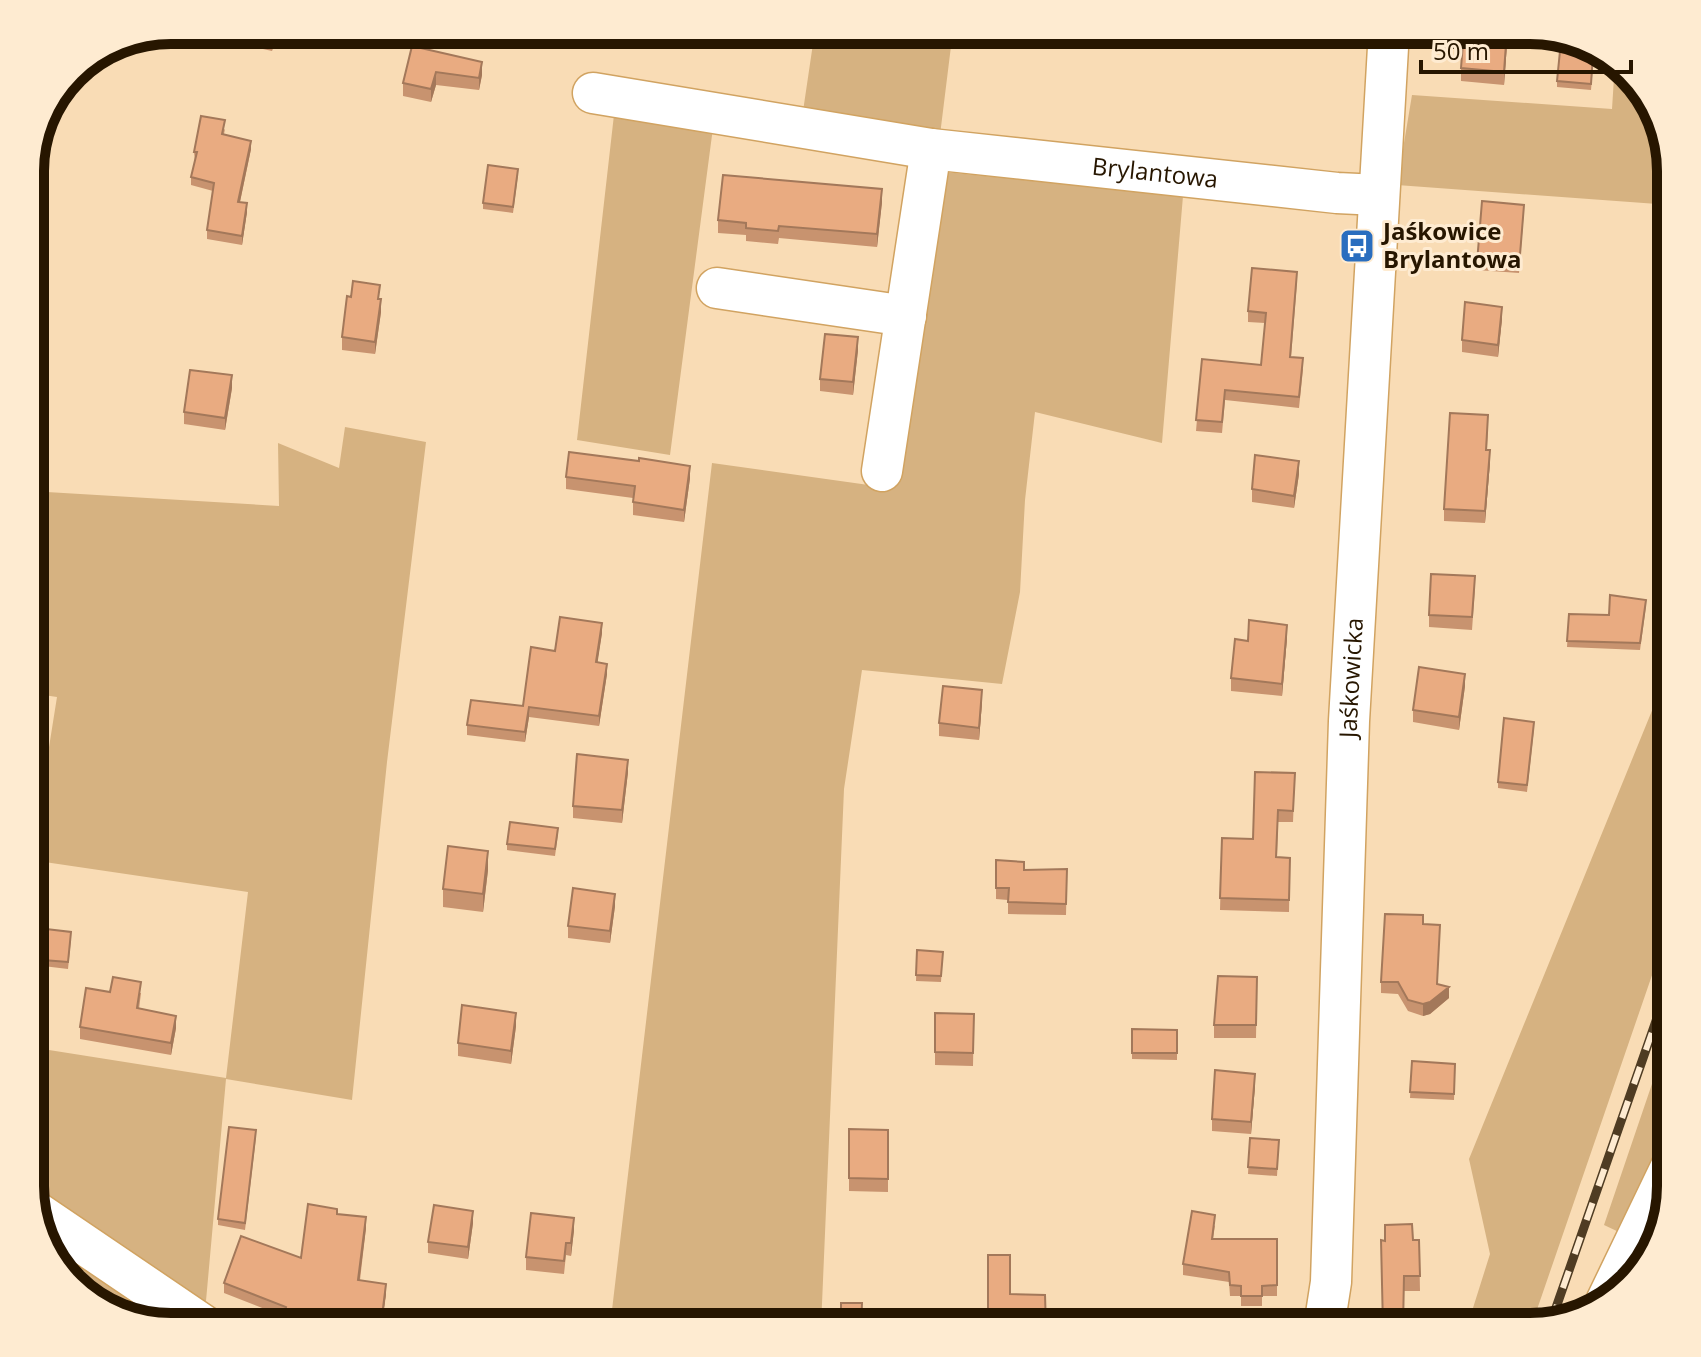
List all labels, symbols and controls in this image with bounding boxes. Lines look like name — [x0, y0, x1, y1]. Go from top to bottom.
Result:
scale bar — [1421, 24, 1631, 74]
text: 50 m — [1433, 34, 1489, 67]
street label: Brylantowa — [1091, 149, 1220, 195]
place label: Jaśkowice Brylantowa — [1381, 214, 1522, 275]
bus stop icon: Jaśkowice Brylantowa — [1338, 227, 1376, 265]
street label: Jaśkowicka — [1330, 617, 1370, 741]

